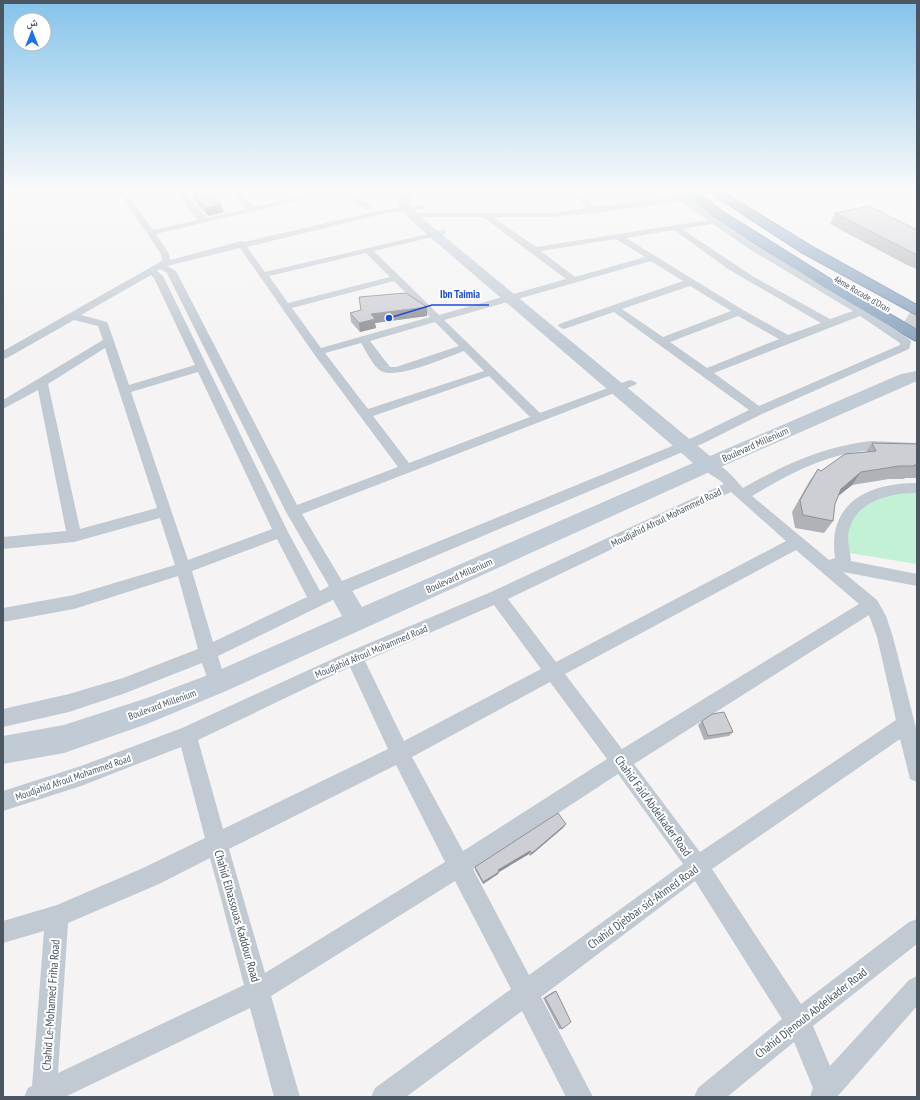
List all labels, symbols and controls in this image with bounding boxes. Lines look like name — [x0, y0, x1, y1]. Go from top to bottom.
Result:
north arrow — [12, 12, 52, 52]
text: ش — [26, 15, 38, 30]
street label: 4ème Rocade d'Oran — [832, 273, 893, 314]
callout: Ibn Taimia — [432, 282, 489, 305]
text: Ibn Taimia — [440, 287, 480, 301]
street label: Boulevard Millenium — [720, 424, 790, 465]
street label: Moudjahid Afroul Mohammed Road — [609, 485, 724, 550]
street label: Boulevard Millenium — [424, 555, 494, 596]
street label: Moudjahid Afroul Mohammed Road — [313, 622, 430, 681]
street label: Boulevard Millenium — [126, 686, 198, 723]
street label: Moudjahid Afroul Mohammed Road — [14, 752, 133, 803]
street label: Chahid Faid Abdelkader Road — [612, 752, 695, 859]
street label: Chahid Elhassouas Kaddour Road — [211, 848, 264, 984]
street label: Chahid Djebbar sid-Ahmed Road — [584, 861, 701, 952]
street label: Chahid Le-Mohamed Friha Road — [38, 939, 63, 1071]
street label: Chahid Djenoub Abdelkader Road — [752, 964, 870, 1061]

